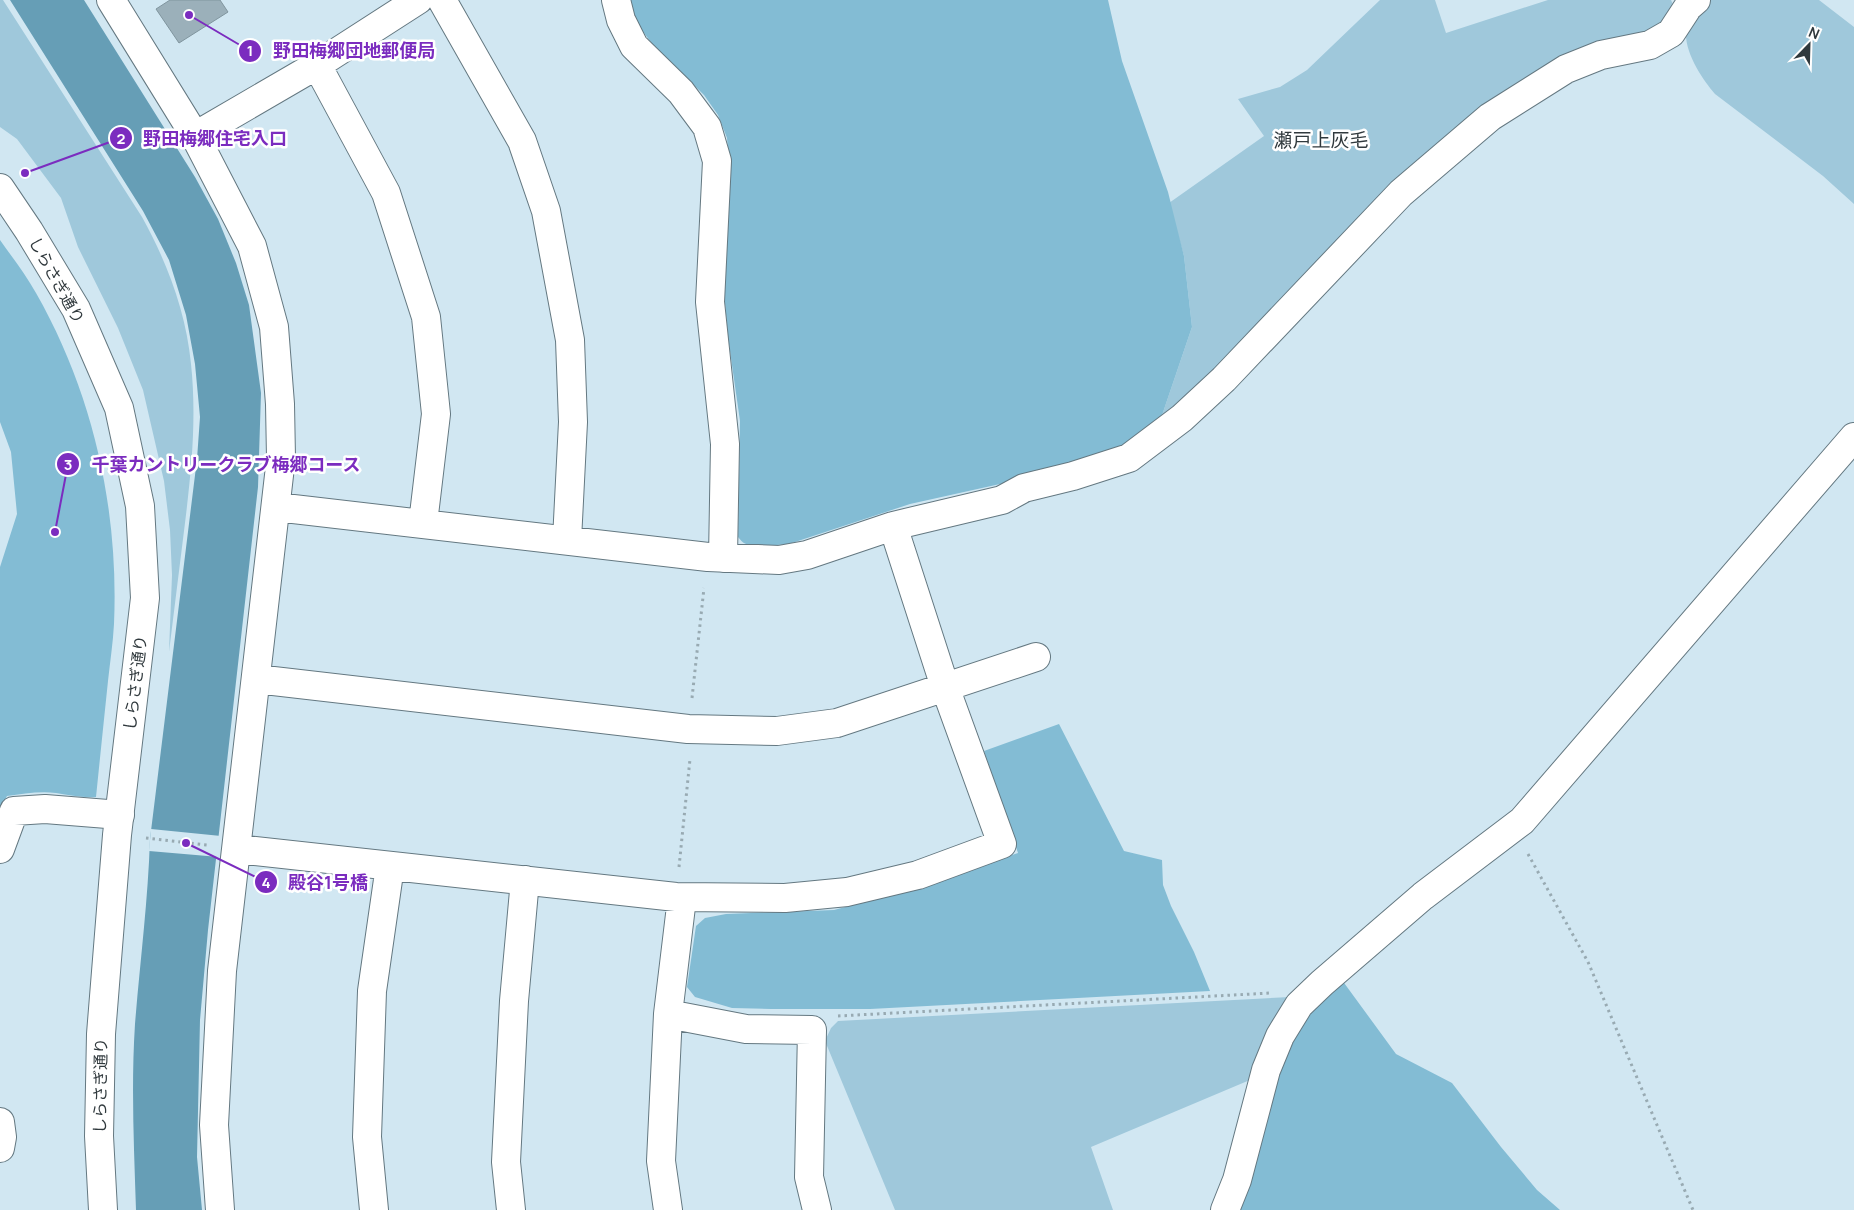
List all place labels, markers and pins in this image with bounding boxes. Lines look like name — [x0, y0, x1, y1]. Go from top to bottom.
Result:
callout: 野田梅郷団地郵便局 — [238, 34, 445, 67]
callout: 野田梅郷住宅入口 — [108, 122, 297, 155]
callout: 千葉カントリークラブ梅郷コース — [56, 448, 371, 481]
callout: 殿谷1号橋 — [253, 866, 378, 899]

